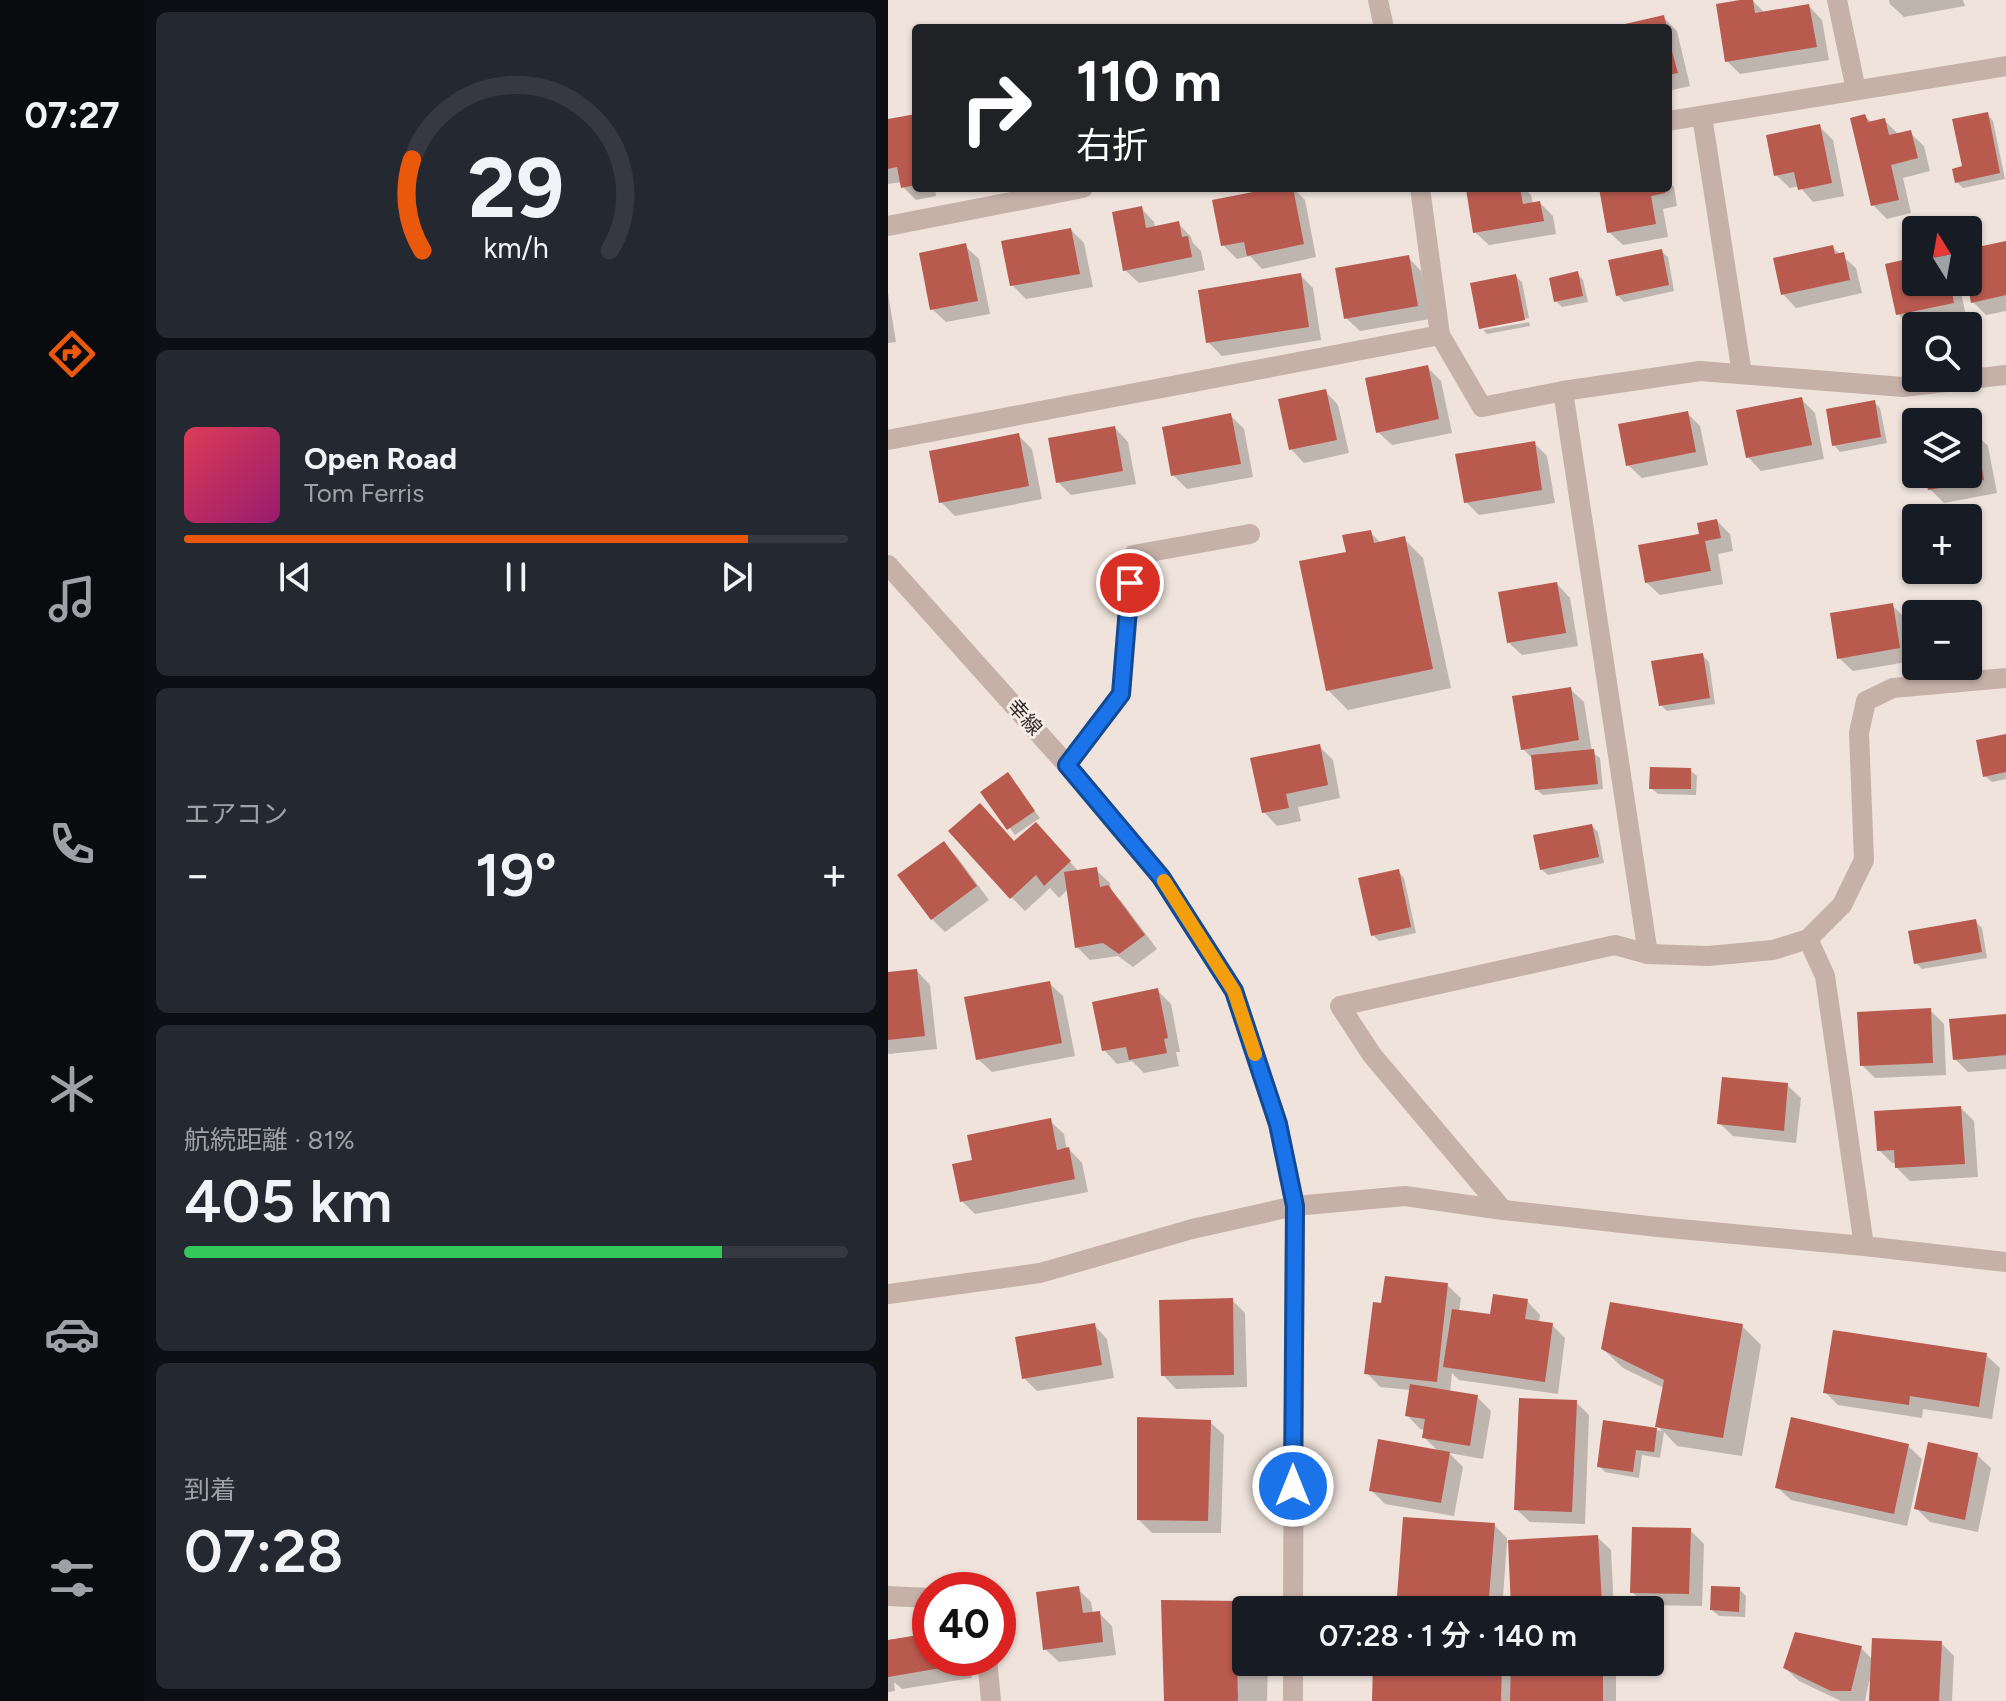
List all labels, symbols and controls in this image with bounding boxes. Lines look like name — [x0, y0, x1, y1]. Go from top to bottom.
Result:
text: 110 m — [1076, 48, 1222, 115]
icon: right — [944, 56, 1048, 160]
text: 07:27 — [24, 94, 120, 137]
text: 右折 — [1076, 124, 1148, 167]
text: 29 — [468, 137, 564, 237]
north arrow — [1902, 216, 1982, 296]
map controls — [1902, 216, 1982, 680]
text: km/h — [483, 231, 549, 265]
button: search — [1902, 312, 1982, 392]
icon: directions — [44, 326, 100, 382]
button: layers — [1902, 408, 1982, 488]
text: Open Road — [304, 440, 457, 477]
text: Tom Ferris — [304, 477, 424, 509]
button: + — [1902, 504, 1982, 584]
pin — [1096, 549, 1164, 617]
icon: previous — [273, 555, 317, 599]
icon: pause — [494, 555, 538, 599]
icon: next — [715, 555, 759, 599]
icon: arrive — [1108, 561, 1152, 605]
icon: music — [44, 571, 100, 627]
button: − — [1902, 600, 1982, 680]
street label: 幸線 — [1003, 694, 1047, 740]
text: エアコン — [184, 798, 288, 830]
icon: phone — [44, 816, 100, 872]
text: 19° — [475, 839, 557, 911]
text: − — [184, 848, 211, 901]
text: + — [821, 848, 848, 901]
icon: climate — [44, 1061, 100, 1117]
text: 航続距離 · 81% — [184, 1124, 355, 1156]
text: 405 km — [184, 1165, 392, 1237]
icon: car — [44, 1306, 100, 1362]
position arrow — [1251, 1444, 1335, 1528]
text: 到着 — [184, 1474, 236, 1506]
text: 07:28 — [184, 1515, 344, 1587]
icon: filters — [44, 1550, 100, 1606]
speed limit sign: 40 — [912, 1572, 1016, 1676]
text: 07:28 · 1 分 · 140 m — [1319, 1617, 1577, 1654]

